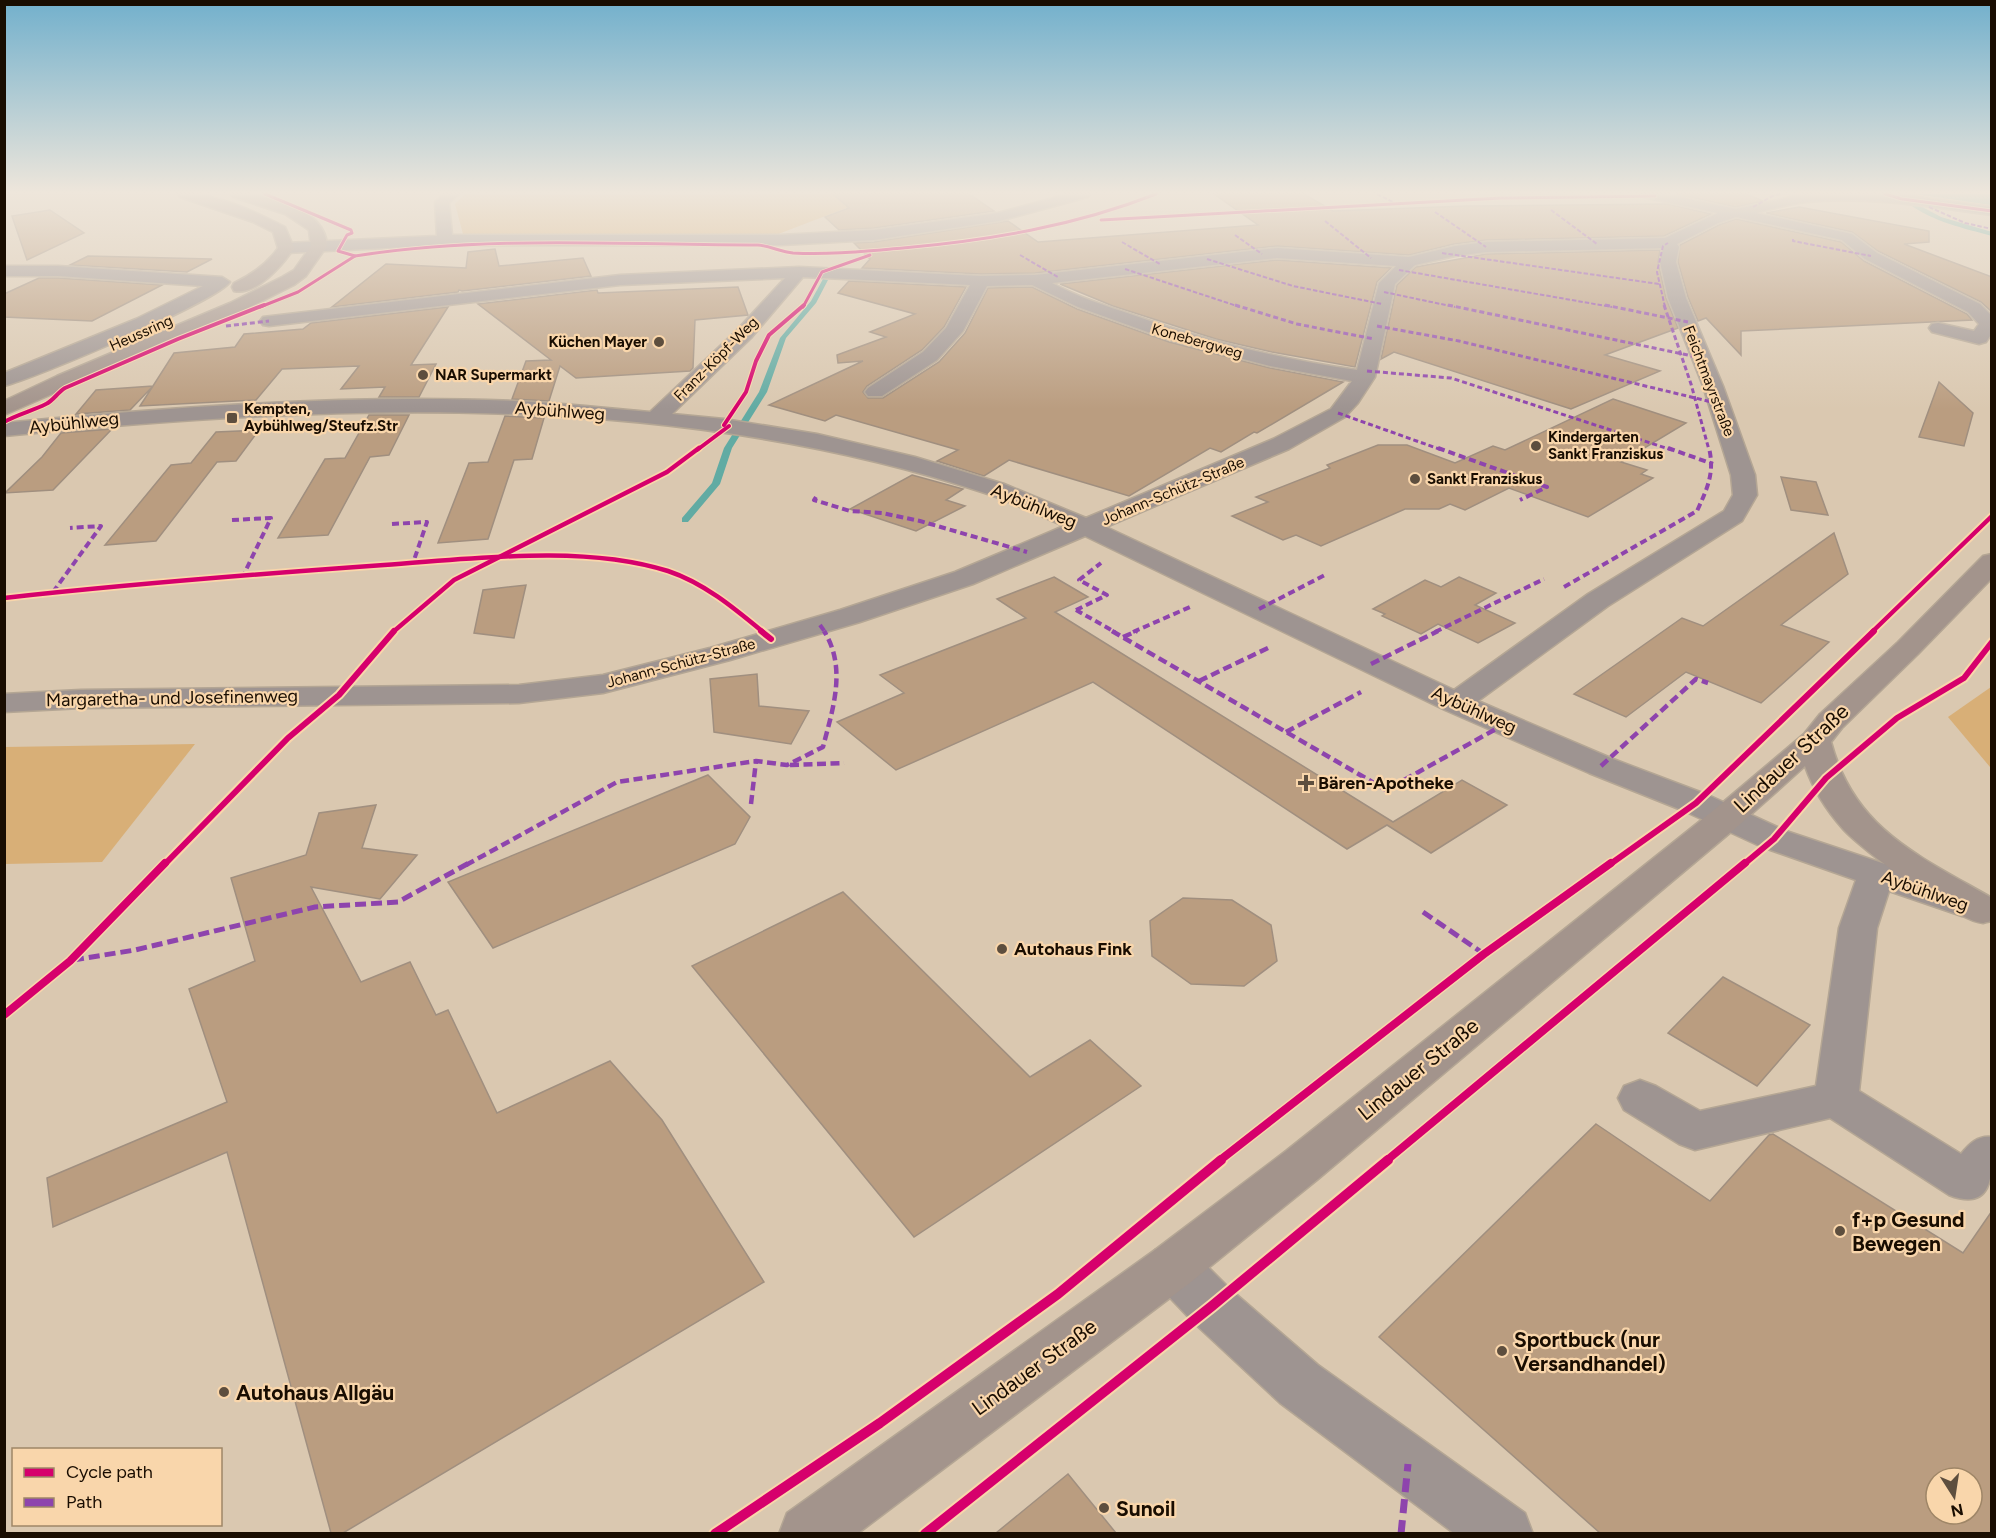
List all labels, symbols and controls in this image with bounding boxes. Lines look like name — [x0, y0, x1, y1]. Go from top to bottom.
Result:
street label: Heussring — [106, 311, 176, 355]
street label: Franz-Köpf-Weg — [670, 313, 762, 405]
street label: Konebergweg — [1149, 319, 1245, 363]
street label: Feichtmayrstraße — [1680, 323, 1738, 439]
place label: Küchen Mayer — [548, 333, 647, 351]
marker: Küchen Mayer — [652, 335, 666, 349]
place label: NAR Supermarkt — [435, 366, 552, 384]
marker: NAR Supermarkt — [416, 368, 430, 382]
street label: Aybühlweg — [514, 397, 606, 425]
place label: Kempten, Aybühlweg/Steufz.Str — [244, 400, 398, 435]
street label: Aybühlweg — [28, 407, 120, 439]
marker: Kempten, Aybühlweg/Steufz.Str — [225, 411, 239, 425]
place label: Kindergarten Sankt Franziskus — [1548, 428, 1663, 463]
marker: Kindergarten Sankt Franziskus — [1529, 439, 1543, 453]
street label: Johann-Schütz-Straße — [1099, 453, 1247, 529]
place label: Sankt Franziskus — [1427, 470, 1542, 488]
marker: Sankt Franziskus — [1408, 472, 1422, 486]
street label: Aybühlweg — [988, 479, 1080, 533]
street label: Johann-Schütz-Straße — [605, 635, 757, 691]
street label: Aybühlweg — [1428, 682, 1520, 738]
street label: Margaretha- und Josefinenweg — [46, 685, 298, 711]
street label: Lindauer Straße — [1728, 698, 1854, 818]
place label: Bären-Apotheke — [1318, 772, 1454, 794]
marker: Bären-Apotheke — [1299, 776, 1313, 790]
street label: Aybühlweg — [1879, 866, 1971, 916]
place label: Autohaus Fink — [1014, 938, 1132, 960]
marker: Autohaus Fink — [995, 942, 1009, 956]
street label: Lindauer Straße — [1353, 1013, 1483, 1125]
place label: f+p Gesund Bewegen — [1852, 1207, 1965, 1256]
marker: f+p Gesund Bewegen — [1833, 1224, 1847, 1238]
street label: Lindauer Straße — [967, 1313, 1101, 1421]
place label: Sportbuck (nur Versandhandel) — [1514, 1327, 1666, 1376]
marker: Sportbuck (nur Versandhandel) — [1495, 1344, 1509, 1358]
place label: Autohaus Allgäu — [236, 1380, 394, 1405]
marker: Autohaus Allgäu — [217, 1385, 231, 1399]
legend — [12, 1448, 222, 1526]
text: Cycle path — [66, 1461, 153, 1483]
north arrow — [1924, 1466, 1984, 1526]
text: Path — [66, 1491, 102, 1513]
place label: Sunoil — [1116, 1496, 1175, 1521]
text: N — [1949, 1500, 1965, 1521]
marker: Sunoil — [1097, 1501, 1111, 1515]

